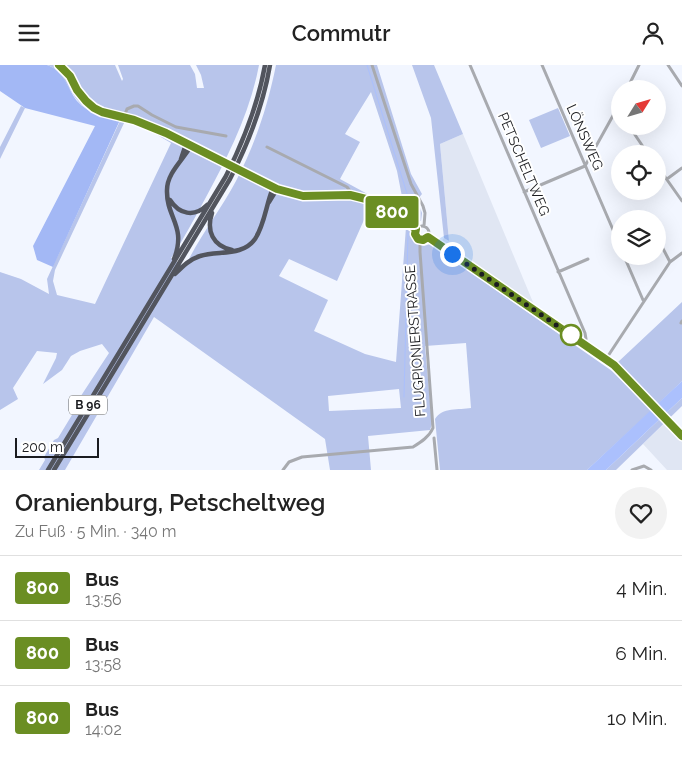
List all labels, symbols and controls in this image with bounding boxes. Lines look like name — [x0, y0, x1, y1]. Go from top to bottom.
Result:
icon: menu — [15, 19, 43, 47]
icon: person — [639, 19, 667, 47]
text: Commutr — [292, 20, 390, 46]
north arrow — [611, 80, 666, 135]
map controls — [611, 80, 666, 265]
street label: LÖNSWEG — [563, 101, 608, 172]
street label: PETSCHELTWEG — [495, 110, 553, 218]
button: locate — [611, 145, 666, 200]
line badge: 800 — [363, 196, 421, 228]
text: 800 — [376, 201, 408, 222]
button: layers — [611, 210, 666, 265]
your location — [440, 242, 465, 267]
street label: FLUGPIONIERSTRASSE — [402, 265, 428, 417]
unlabelled marker — [560, 324, 582, 346]
road number: B 96 — [69, 395, 107, 415]
scale bar — [15, 435, 99, 458]
text: 200 m — [22, 439, 63, 455]
button: heart — [615, 487, 667, 539]
text: Oranienburg, Petscheltweg — [15, 488, 325, 517]
text: Zu Fuß · 5 Min. · 340 m — [15, 522, 177, 541]
text: Bus — [85, 568, 119, 590]
text: 800 — [26, 577, 59, 598]
text: 4 Min. — [616, 577, 667, 599]
text: 13:56 — [85, 590, 122, 609]
text: Bus — [85, 633, 119, 655]
text: 800 — [26, 642, 59, 663]
text: 6 Min. — [615, 642, 667, 664]
text: 13:58 — [85, 655, 122, 674]
text: Bus — [85, 698, 119, 720]
text: 800 — [26, 707, 59, 728]
text: 10 Min. — [607, 707, 667, 729]
text: 14:02 — [85, 720, 122, 739]

